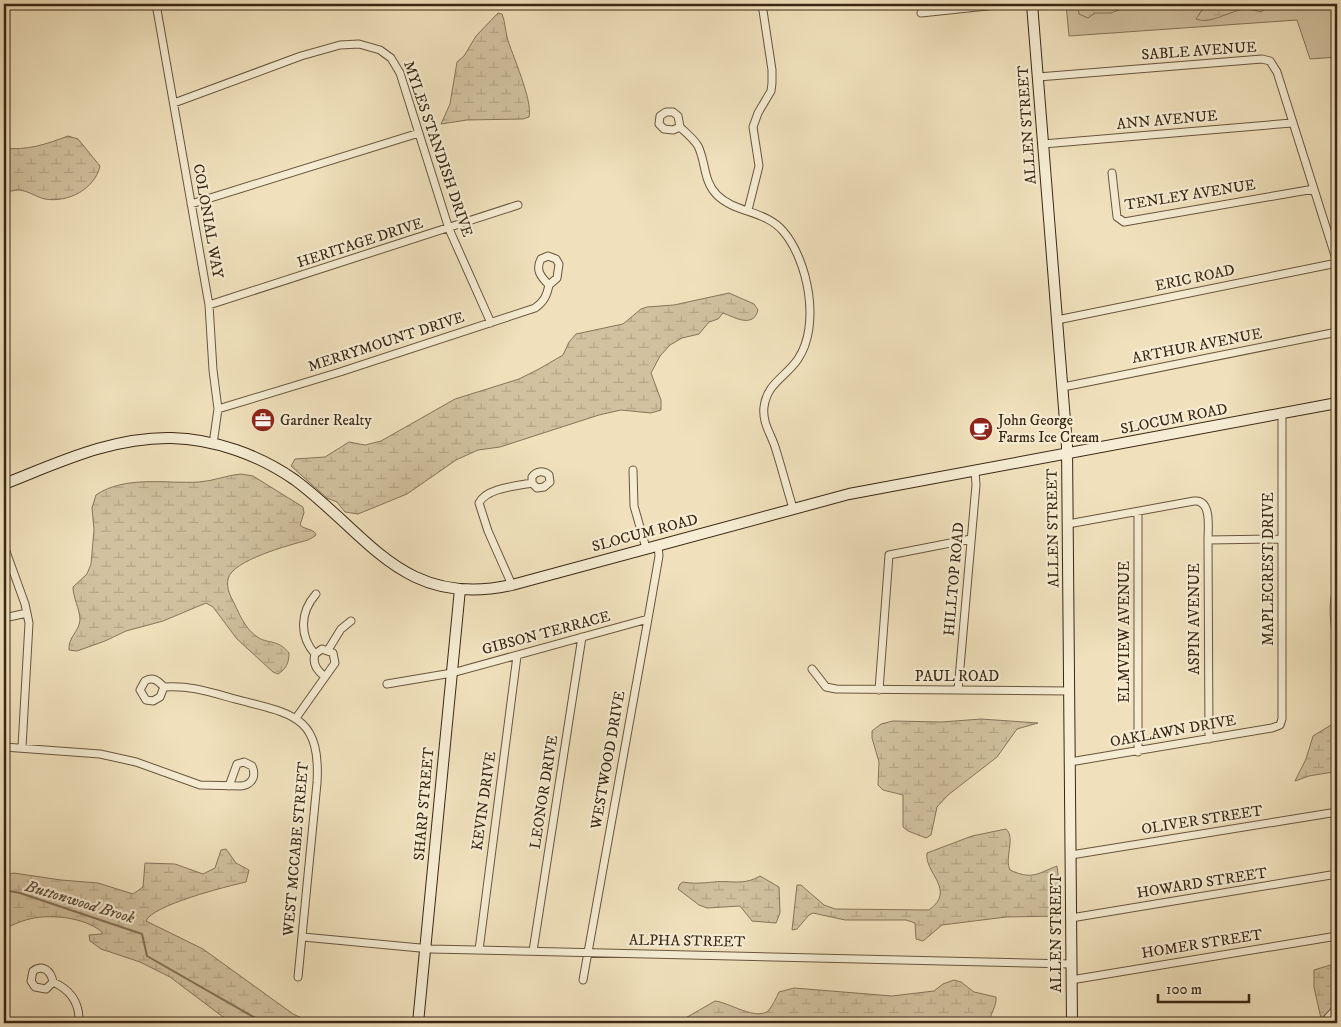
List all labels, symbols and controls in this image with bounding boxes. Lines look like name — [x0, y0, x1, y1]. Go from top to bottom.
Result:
street label: SABLE AVENUE — [1141, 37, 1258, 64]
street label: MYLES STANDISH DRIVE — [399, 59, 477, 240]
street label: ALLEN STREET — [1013, 64, 1041, 185]
street label: ANN AVENUE — [1116, 106, 1219, 134]
street label: COLONIAL WAY — [189, 162, 228, 280]
street label: TENLEY AVENUE — [1123, 175, 1257, 215]
street label: HERITAGE DRIVE — [295, 214, 426, 272]
street label: ERIC ROAD — [1153, 260, 1237, 296]
street label: MERRYMOUNT DRIVE — [305, 308, 467, 376]
street label: ARTHUR AVENUE — [1130, 324, 1264, 368]
street label: SLOCUM ROAD — [1119, 399, 1229, 439]
office icon: Gardner Realty — [250, 407, 276, 433]
place label: Gardner Realty — [280, 411, 372, 430]
place label: John George Farms Ice Cream — [996, 411, 1099, 447]
cafe icon: John George Farms Ice Cream — [968, 416, 994, 442]
street label: ALLEN STREET — [1042, 468, 1064, 588]
street label: MAPLECREST DRIVE — [1259, 492, 1278, 646]
street label: SLOCUM ROAD — [590, 510, 700, 556]
street label: HILLTOP ROAD — [940, 521, 968, 637]
street label: ELMVIEW AVENUE — [1115, 561, 1134, 703]
street label: ASPIN AVENUE — [1185, 563, 1204, 675]
street label: GIBSON TERRACE — [480, 607, 613, 659]
street label: PAUL ROAD — [915, 667, 999, 686]
street label: WESTWOOD DRIVE — [586, 689, 630, 832]
street label: OAKLAWN DRIVE — [1109, 711, 1238, 751]
street label: LEONOR DRIVE — [526, 733, 562, 850]
street label: SHARP STREET — [410, 746, 438, 861]
street label: KEVIN DRIVE — [468, 750, 500, 852]
street label: WEST MCCABE STREET — [279, 760, 313, 938]
street label: OLIVER STREET — [1140, 801, 1265, 839]
street label: HOWARD STREET — [1135, 863, 1269, 903]
street label: ALLEN STREET — [1047, 873, 1066, 993]
water label: Buttonwood Brook — [22, 876, 137, 928]
street label: HOMER STREET — [1140, 925, 1264, 963]
street label: ALPHA STREET — [629, 930, 746, 952]
scale bar — [1158, 972, 1250, 1004]
text: 100 m — [1166, 980, 1202, 999]

